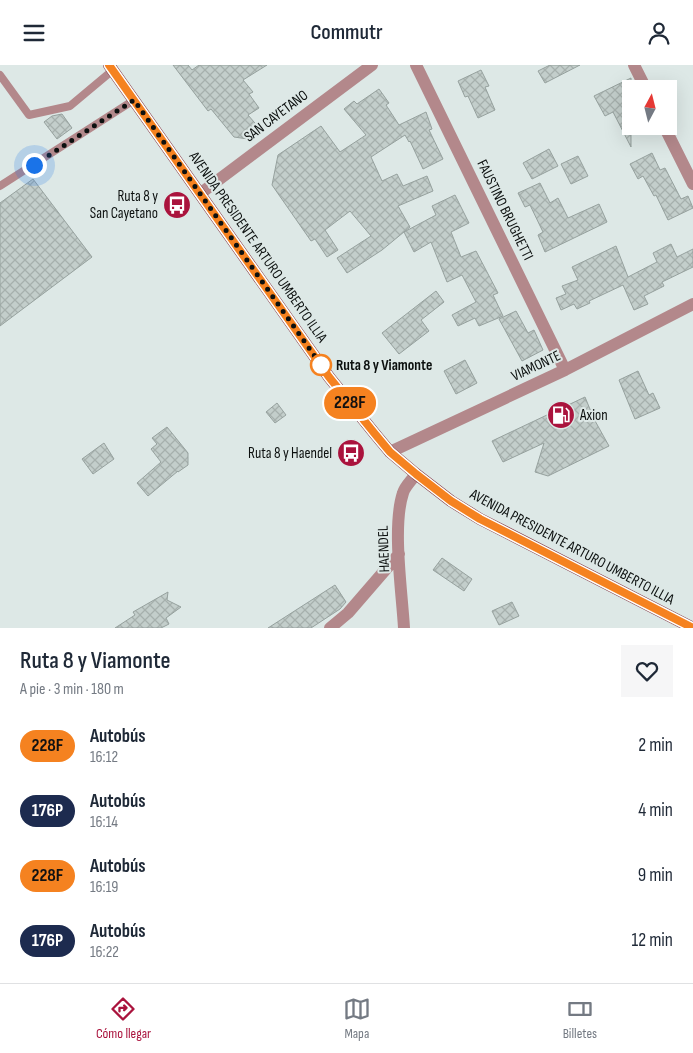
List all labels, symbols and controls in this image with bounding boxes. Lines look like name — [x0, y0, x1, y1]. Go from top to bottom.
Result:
icon: menu — [20, 19, 48, 47]
text: Commutr — [310, 19, 383, 46]
icon: person — [645, 19, 673, 47]
north arrow — [622, 80, 678, 135]
map controls — [622, 80, 677, 135]
street label: SAN CAYETANO — [240, 86, 312, 146]
street label: AVENIDA PRESIDENTE ARTURO UMBERTO ILLIA — [184, 147, 332, 347]
your location — [22, 153, 47, 178]
street label: FAUSTINO BRUGHETTI — [472, 157, 538, 263]
place label: Ruta 8 y San Cayetano — [90, 187, 158, 223]
bus stop icon: Ruta 8 y San Cayetano — [162, 190, 192, 220]
street label: VIAMONTE — [508, 346, 564, 386]
marker: Ruta 8 y Viamonte — [310, 354, 332, 376]
place label: Ruta 8 y Viamonte — [336, 356, 432, 375]
line badge: 228F — [315, 387, 385, 419]
text: 228F — [334, 392, 366, 413]
fuel station icon: Axion — [546, 400, 576, 430]
place label: Axion — [579, 406, 608, 425]
bus stop icon: Ruta 8 y Haendel — [336, 438, 366, 468]
place label: Ruta 8 y Haendel — [248, 444, 332, 463]
street label: AVENIDA PRESIDENTE ARTURO UMBERTO ILLIA — [466, 484, 678, 609]
street label: HAENDEL — [374, 525, 394, 573]
button: heart — [621, 645, 673, 697]
text: Ruta 8 y Viamonte — [20, 646, 171, 675]
text: A pie · 3 min · 180 m — [20, 680, 124, 699]
text: Autobús — [90, 725, 146, 748]
text: 2 min — [638, 734, 673, 757]
text: 228F — [32, 735, 63, 756]
text: 16:12 — [90, 748, 118, 767]
text: Autobús — [90, 790, 146, 813]
text: 4 min — [638, 799, 673, 822]
text: 176P — [32, 800, 63, 821]
text: 16:14 — [90, 813, 118, 832]
text: Autobús — [90, 855, 146, 878]
text: 9 min — [638, 864, 673, 887]
text: 228F — [32, 865, 63, 886]
text: 16:19 — [90, 878, 118, 897]
text: Autobús — [90, 920, 146, 943]
text: 12 min — [631, 929, 673, 952]
text: 176P — [32, 930, 63, 951]
text: 16:22 — [90, 943, 119, 962]
tab: Cómo llegar — [96, 995, 151, 1042]
tab: Mapa — [343, 995, 371, 1042]
tab: Billetes — [563, 995, 597, 1042]

